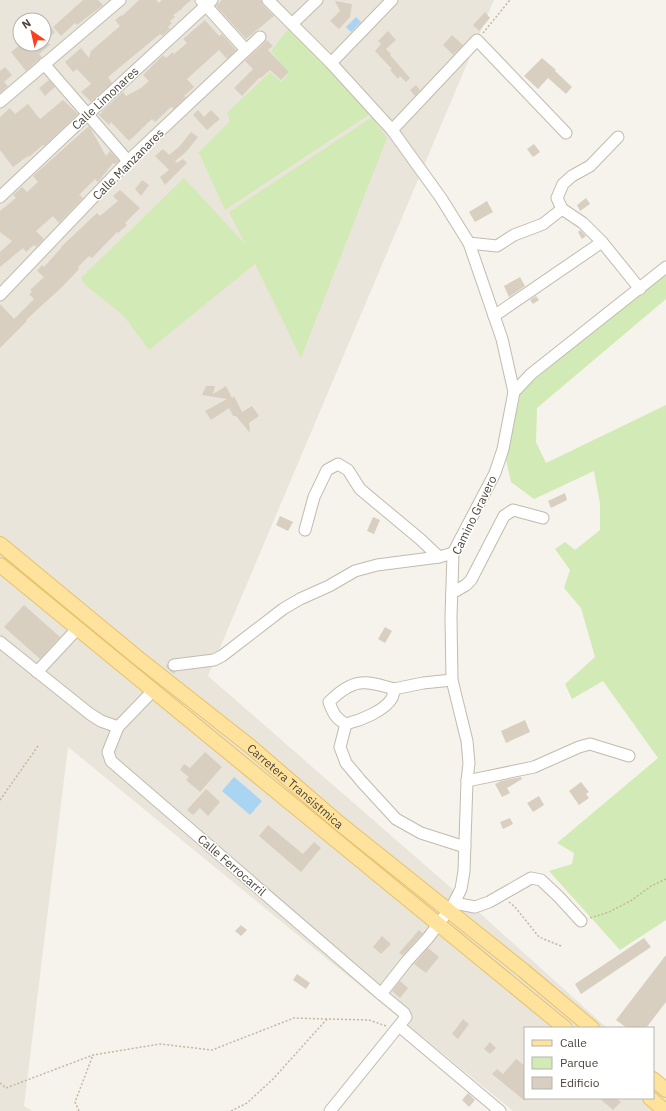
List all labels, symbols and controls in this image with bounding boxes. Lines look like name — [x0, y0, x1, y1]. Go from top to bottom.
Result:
north arrow — [12, 12, 52, 52]
text: N — [19, 16, 34, 32]
street label: Calle Limonares — [68, 63, 142, 133]
street label: Calle Manzanares — [89, 125, 167, 203]
street label: Camino Gravero — [448, 473, 500, 557]
street label: Carretera Transistmica — [245, 740, 347, 832]
street label: Calle Ferrocarril — [195, 831, 269, 899]
legend — [524, 1027, 654, 1099]
text: Calle — [560, 1035, 587, 1050]
text: Parque — [560, 1055, 599, 1070]
text: Edificio — [560, 1075, 600, 1090]

